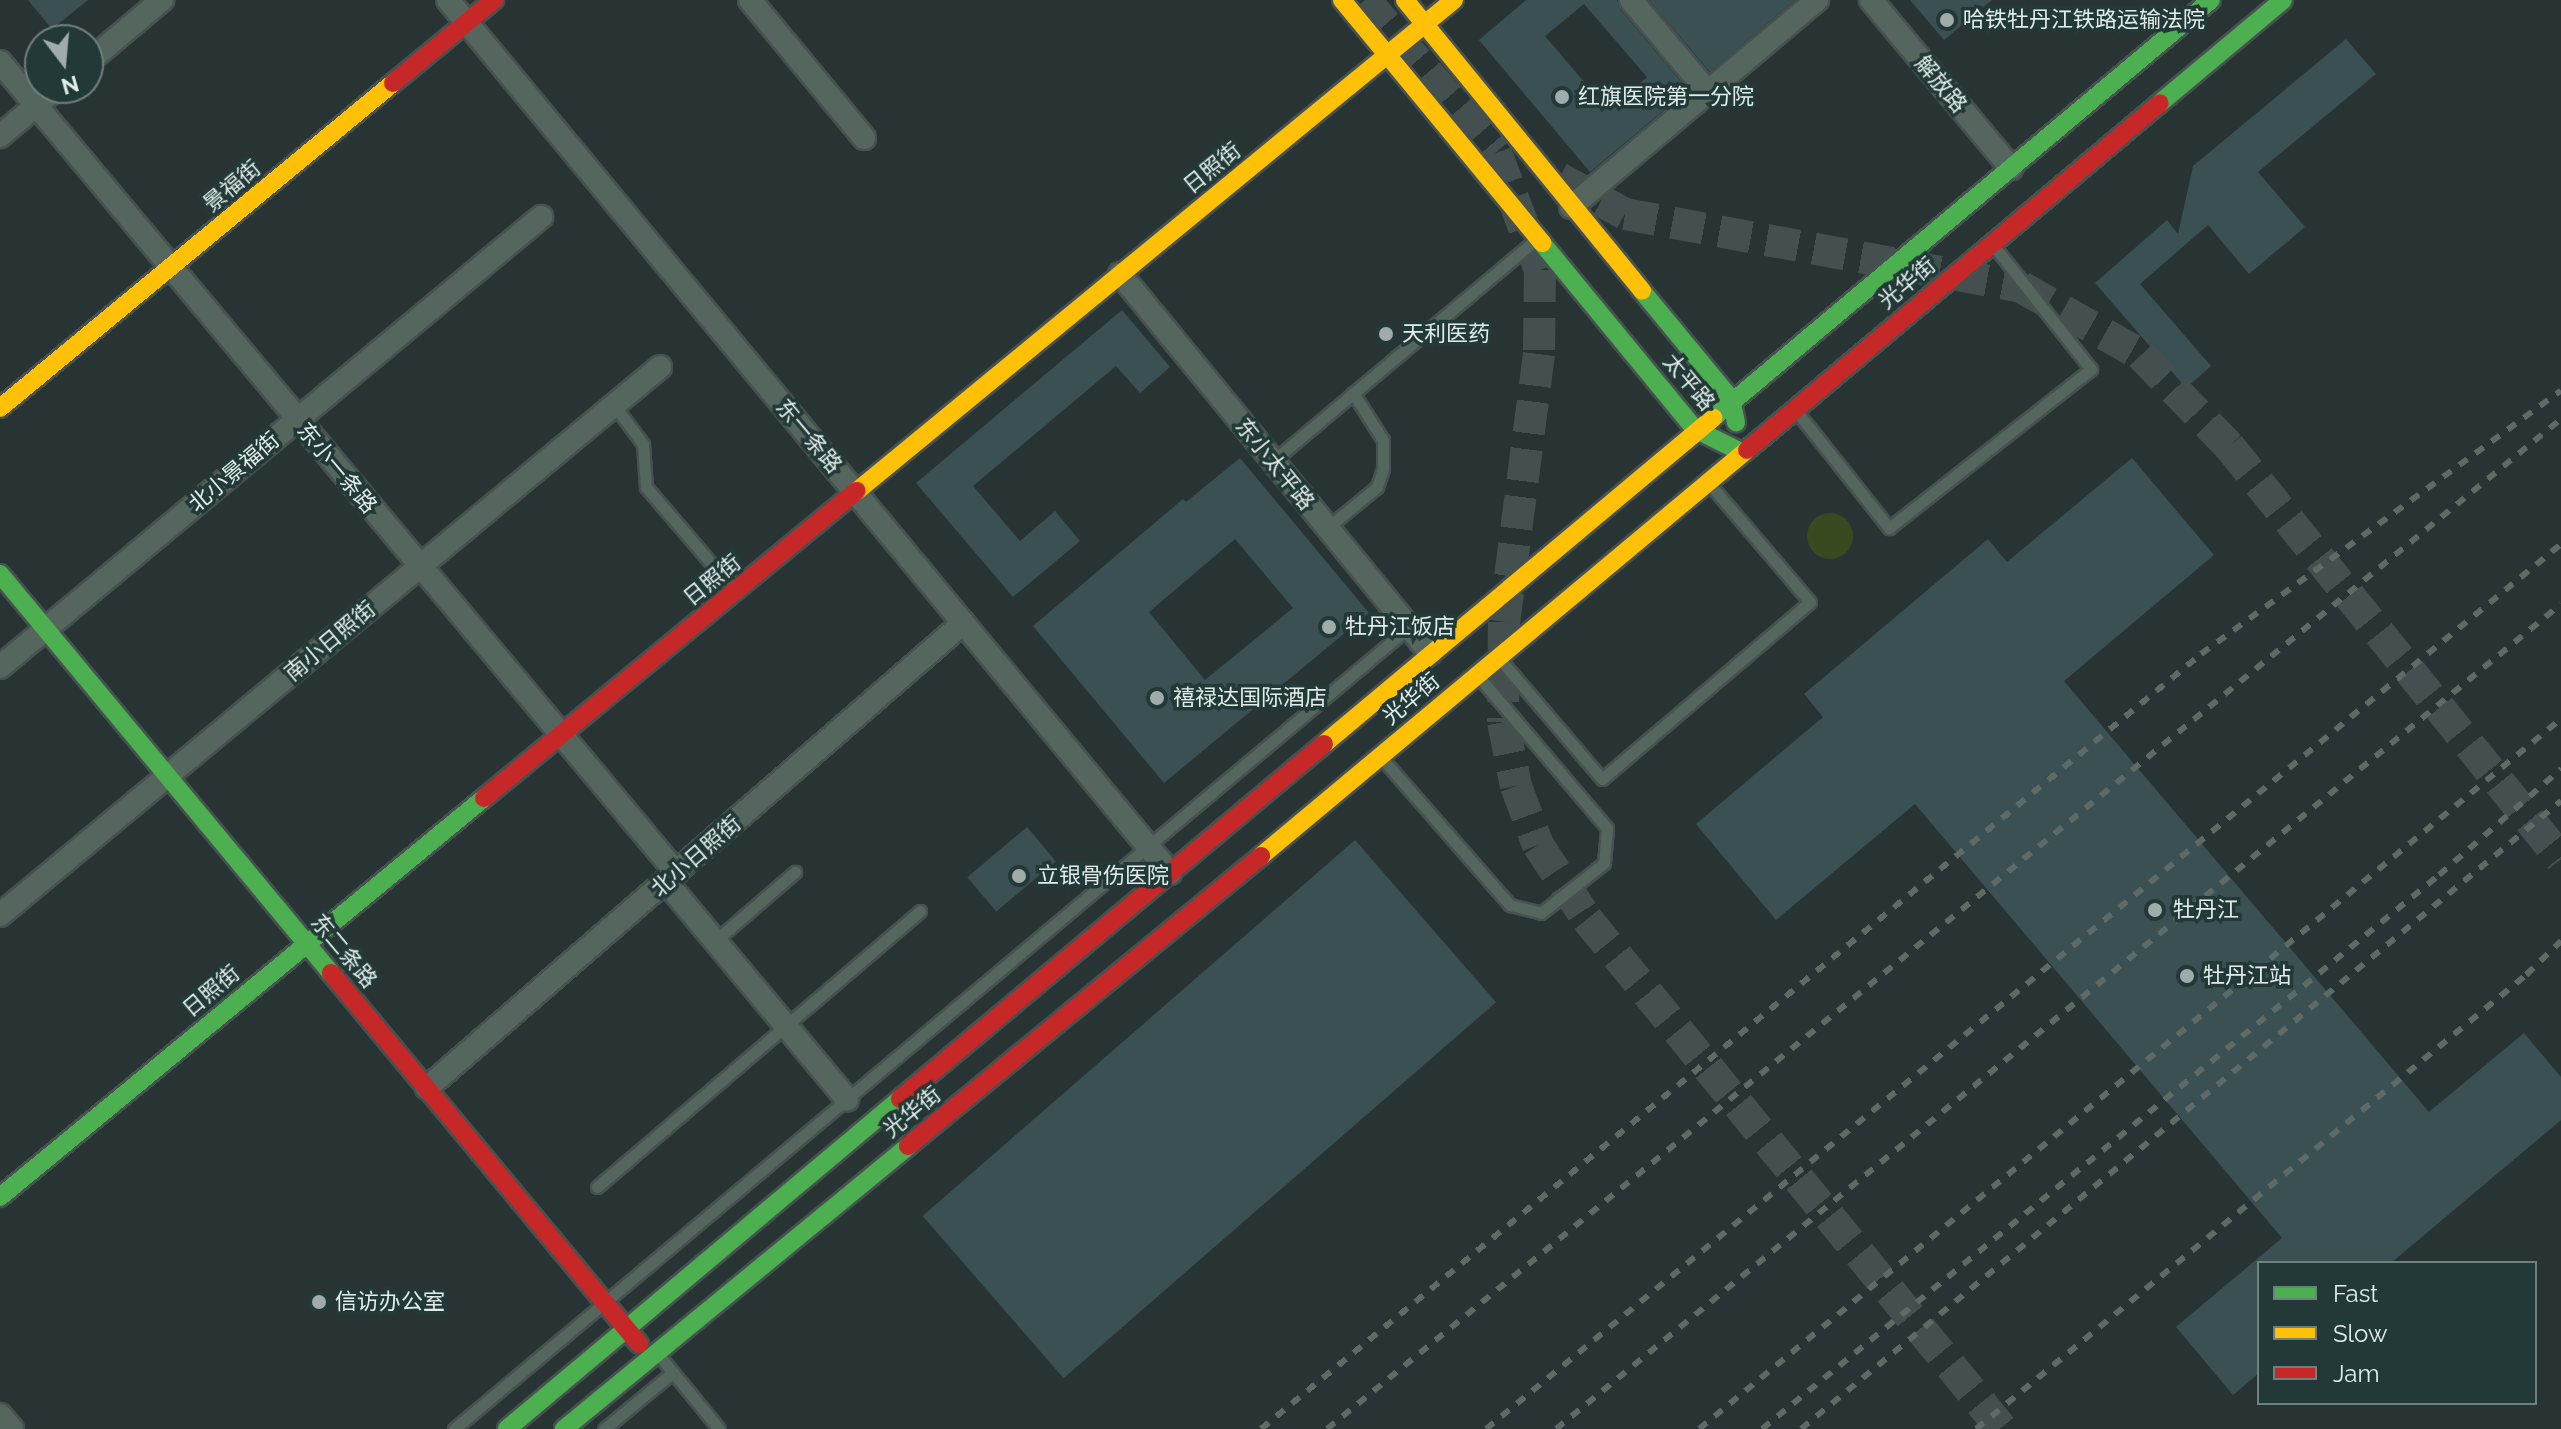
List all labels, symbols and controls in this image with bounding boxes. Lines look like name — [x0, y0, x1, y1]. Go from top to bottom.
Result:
place label: 哈铁牡丹江铁路运输法院 — [1963, 7, 2205, 33]
marker: 哈铁牡丹江铁路运输法院 — [1938, 11, 1956, 29]
north arrow — [24, 24, 104, 104]
street label: 解放路 — [1910, 50, 1972, 118]
text: N — [58, 70, 82, 100]
place label: 红旗医院第一分院 — [1578, 84, 1754, 110]
marker: 红旗医院第一分院 — [1553, 88, 1571, 106]
street label: 日照街 — [1178, 137, 1246, 199]
street label: 景福街 — [198, 155, 266, 217]
street label: 光华街 — [1873, 252, 1941, 314]
place label: 天利医药 — [1402, 321, 1490, 347]
marker: 天利医药 — [1377, 325, 1395, 343]
street label: 太平路 — [1658, 348, 1720, 416]
street label: 东一条路 — [771, 394, 847, 478]
street label: 东小太平路 — [1230, 413, 1320, 515]
street label: 东小一条路 — [292, 417, 382, 519]
street label: 北小景福街 — [183, 427, 285, 517]
street label: 日照街 — [678, 549, 746, 611]
street label: 南小日照街 — [279, 596, 381, 686]
place label: 牡丹江饭店 — [1345, 614, 1455, 640]
marker: 牡丹江饭店 — [1320, 618, 1338, 636]
street label: 光华街 — [1377, 668, 1445, 730]
place label: 禧禄达国际酒店 — [1173, 685, 1327, 711]
marker: 禧禄达国际酒店 — [1148, 689, 1166, 707]
street label: 北小日照街 — [646, 810, 746, 902]
place label: 立银骨伤医院 — [1037, 863, 1169, 889]
marker: 立银骨伤医院 — [1008, 865, 1030, 887]
place label: 牡丹江 — [2173, 897, 2239, 923]
marker: 牡丹江 — [2144, 899, 2166, 921]
street label: 东二条路 — [306, 909, 382, 993]
street label: 日照街 — [177, 960, 245, 1022]
place label: 牡丹江站 — [2203, 963, 2291, 989]
marker: 牡丹江站 — [2178, 967, 2196, 985]
street label: 光华街 — [878, 1081, 946, 1143]
legend — [2257, 1261, 2537, 1405]
text: Fast — [2333, 1279, 2378, 1308]
place label: 信访办公室 — [335, 1289, 445, 1315]
marker: 信访办公室 — [310, 1293, 328, 1311]
text: Slow — [2333, 1319, 2387, 1348]
text: Jam — [2333, 1359, 2379, 1388]

